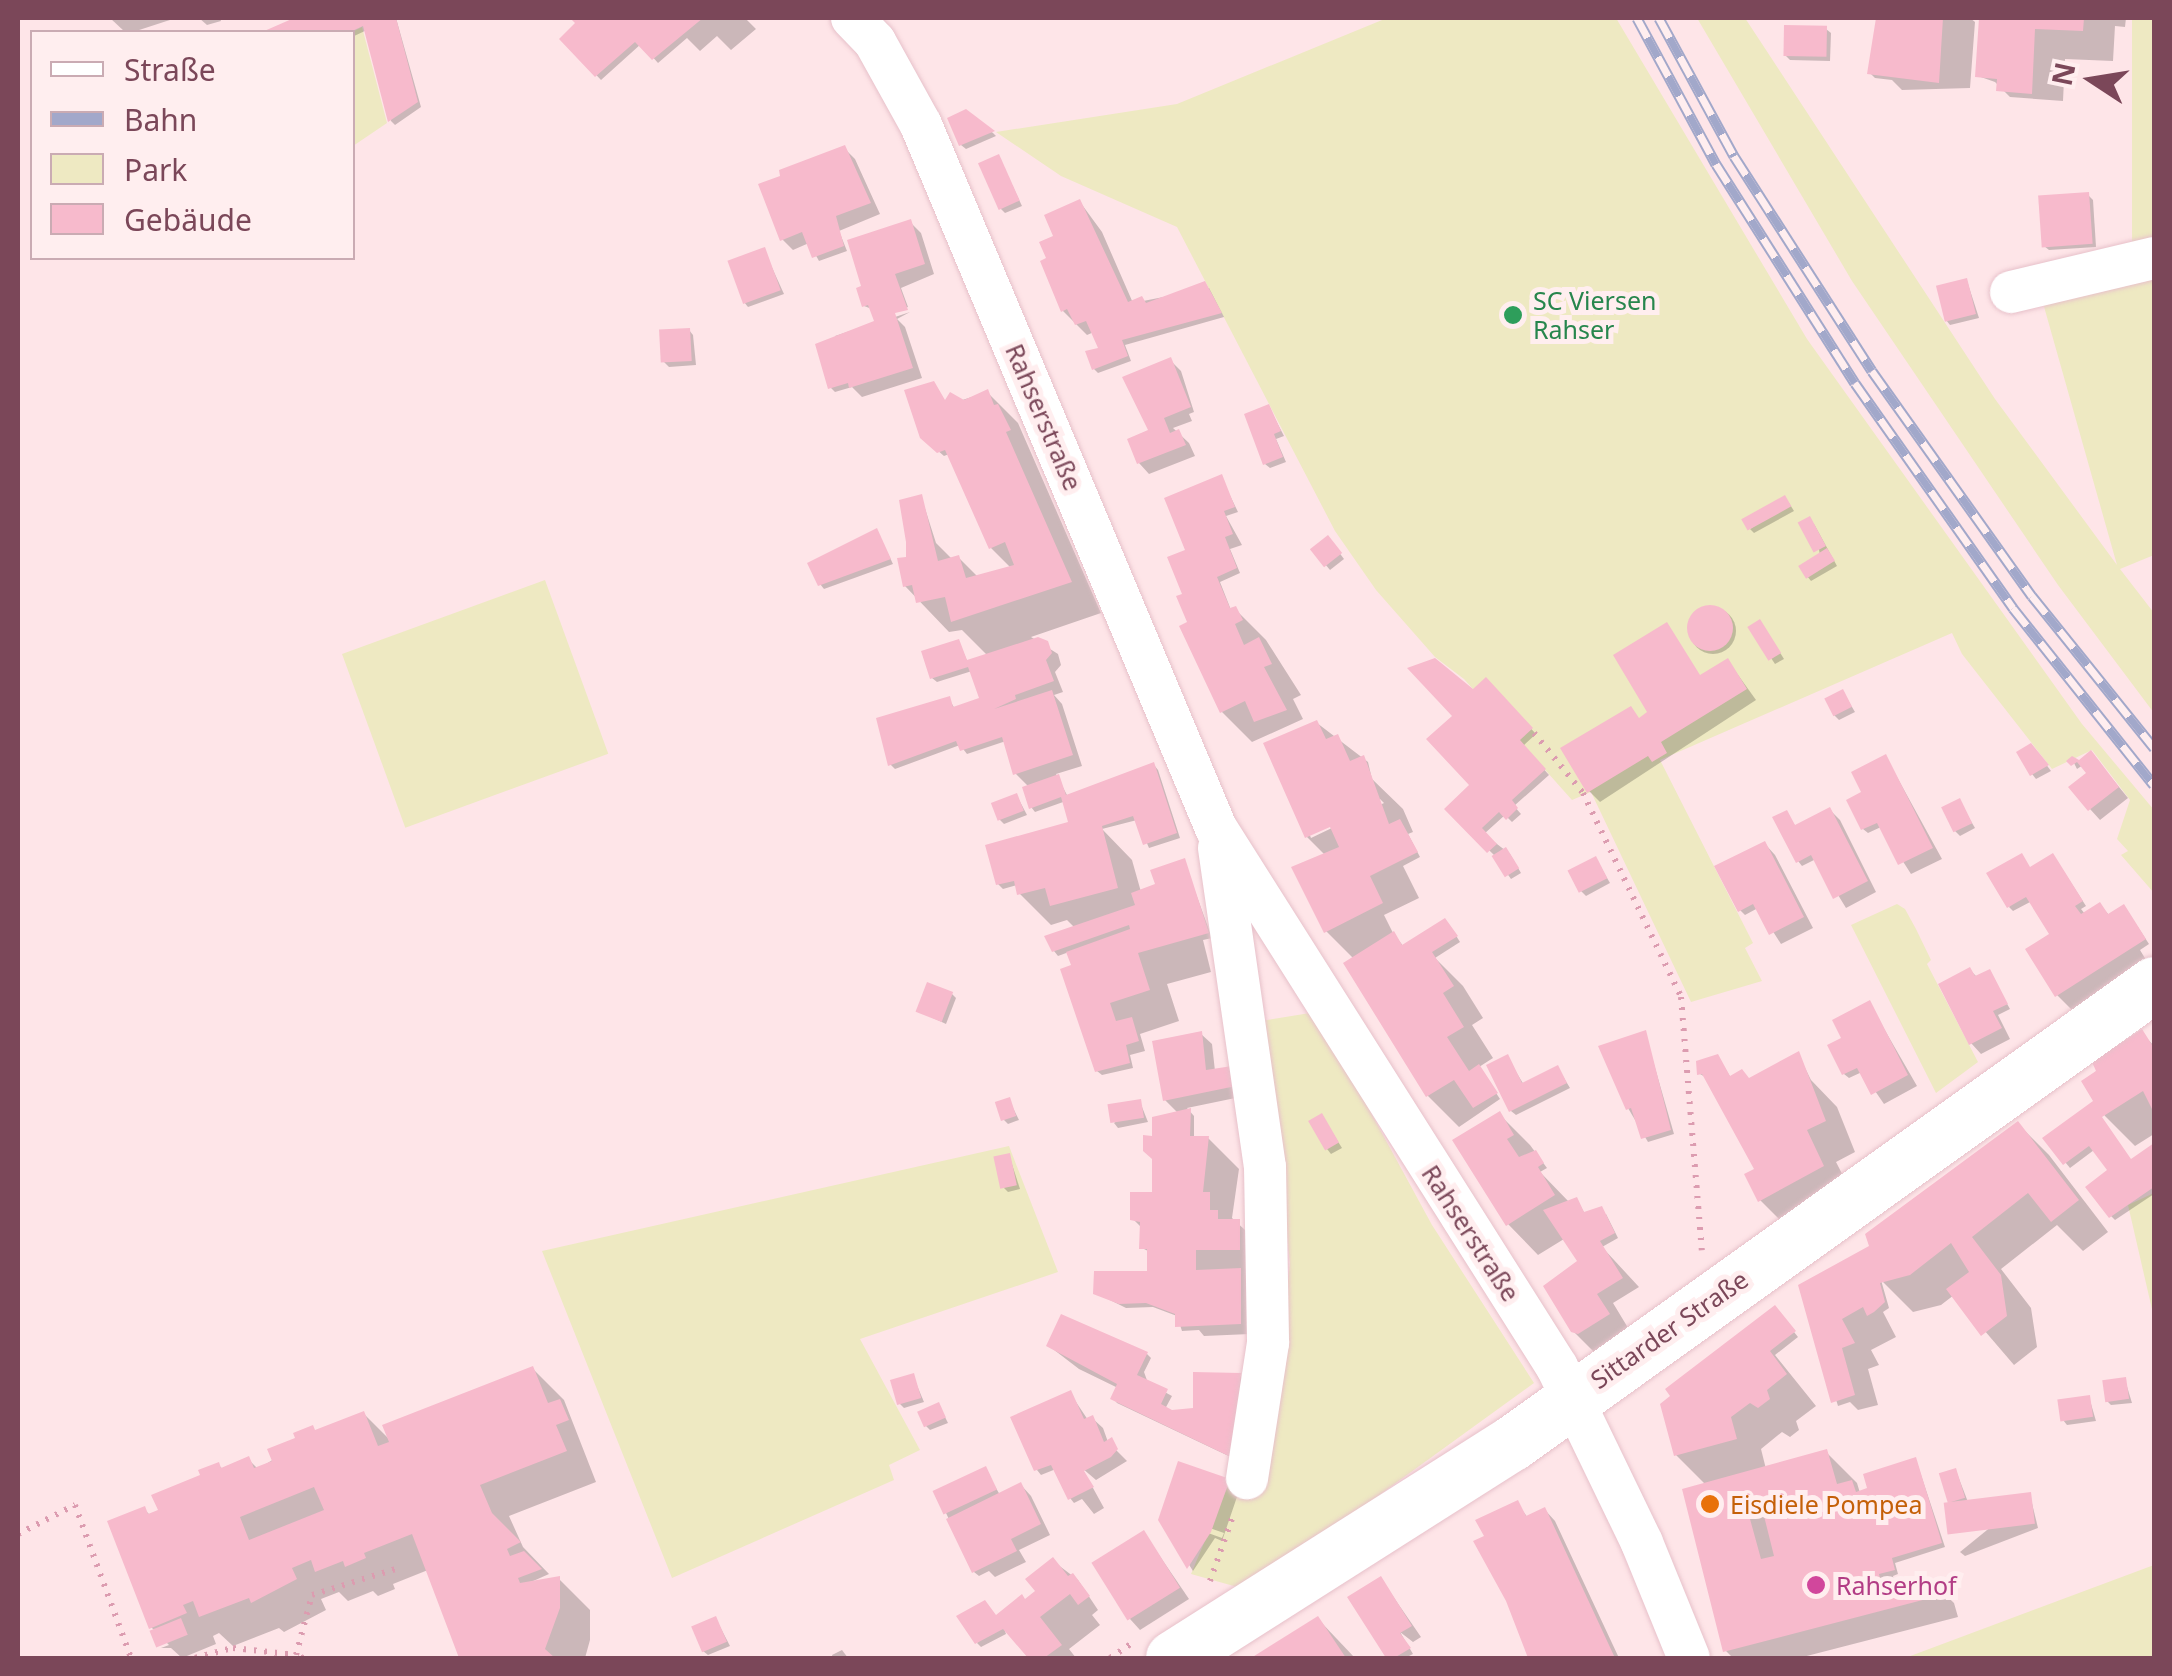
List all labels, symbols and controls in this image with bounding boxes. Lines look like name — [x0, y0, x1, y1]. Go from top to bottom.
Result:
legend — [30, 30, 355, 260]
north arrow — [2042, 30, 2142, 130]
text: Straße — [124, 49, 216, 90]
text: N — [2042, 59, 2084, 89]
text: Bahn — [124, 99, 197, 140]
text: Park — [124, 149, 187, 190]
text: Gebäude — [124, 199, 252, 240]
place label: SC Viersen Rahser — [1533, 286, 1656, 345]
marker: SC Viersen Rahser — [1502, 304, 1524, 326]
street label: Rahserstraße — [1000, 339, 1088, 495]
street label: Rahserstraße — [1416, 1159, 1526, 1307]
street label: Sittarder Straße — [1585, 1264, 1753, 1394]
place label: Eisdiele Pompea — [1730, 1489, 1922, 1519]
marker: Eisdiele Pompea — [1699, 1493, 1721, 1515]
place label: Rahserhof — [1836, 1570, 1957, 1600]
marker: Rahserhof — [1805, 1574, 1827, 1596]

